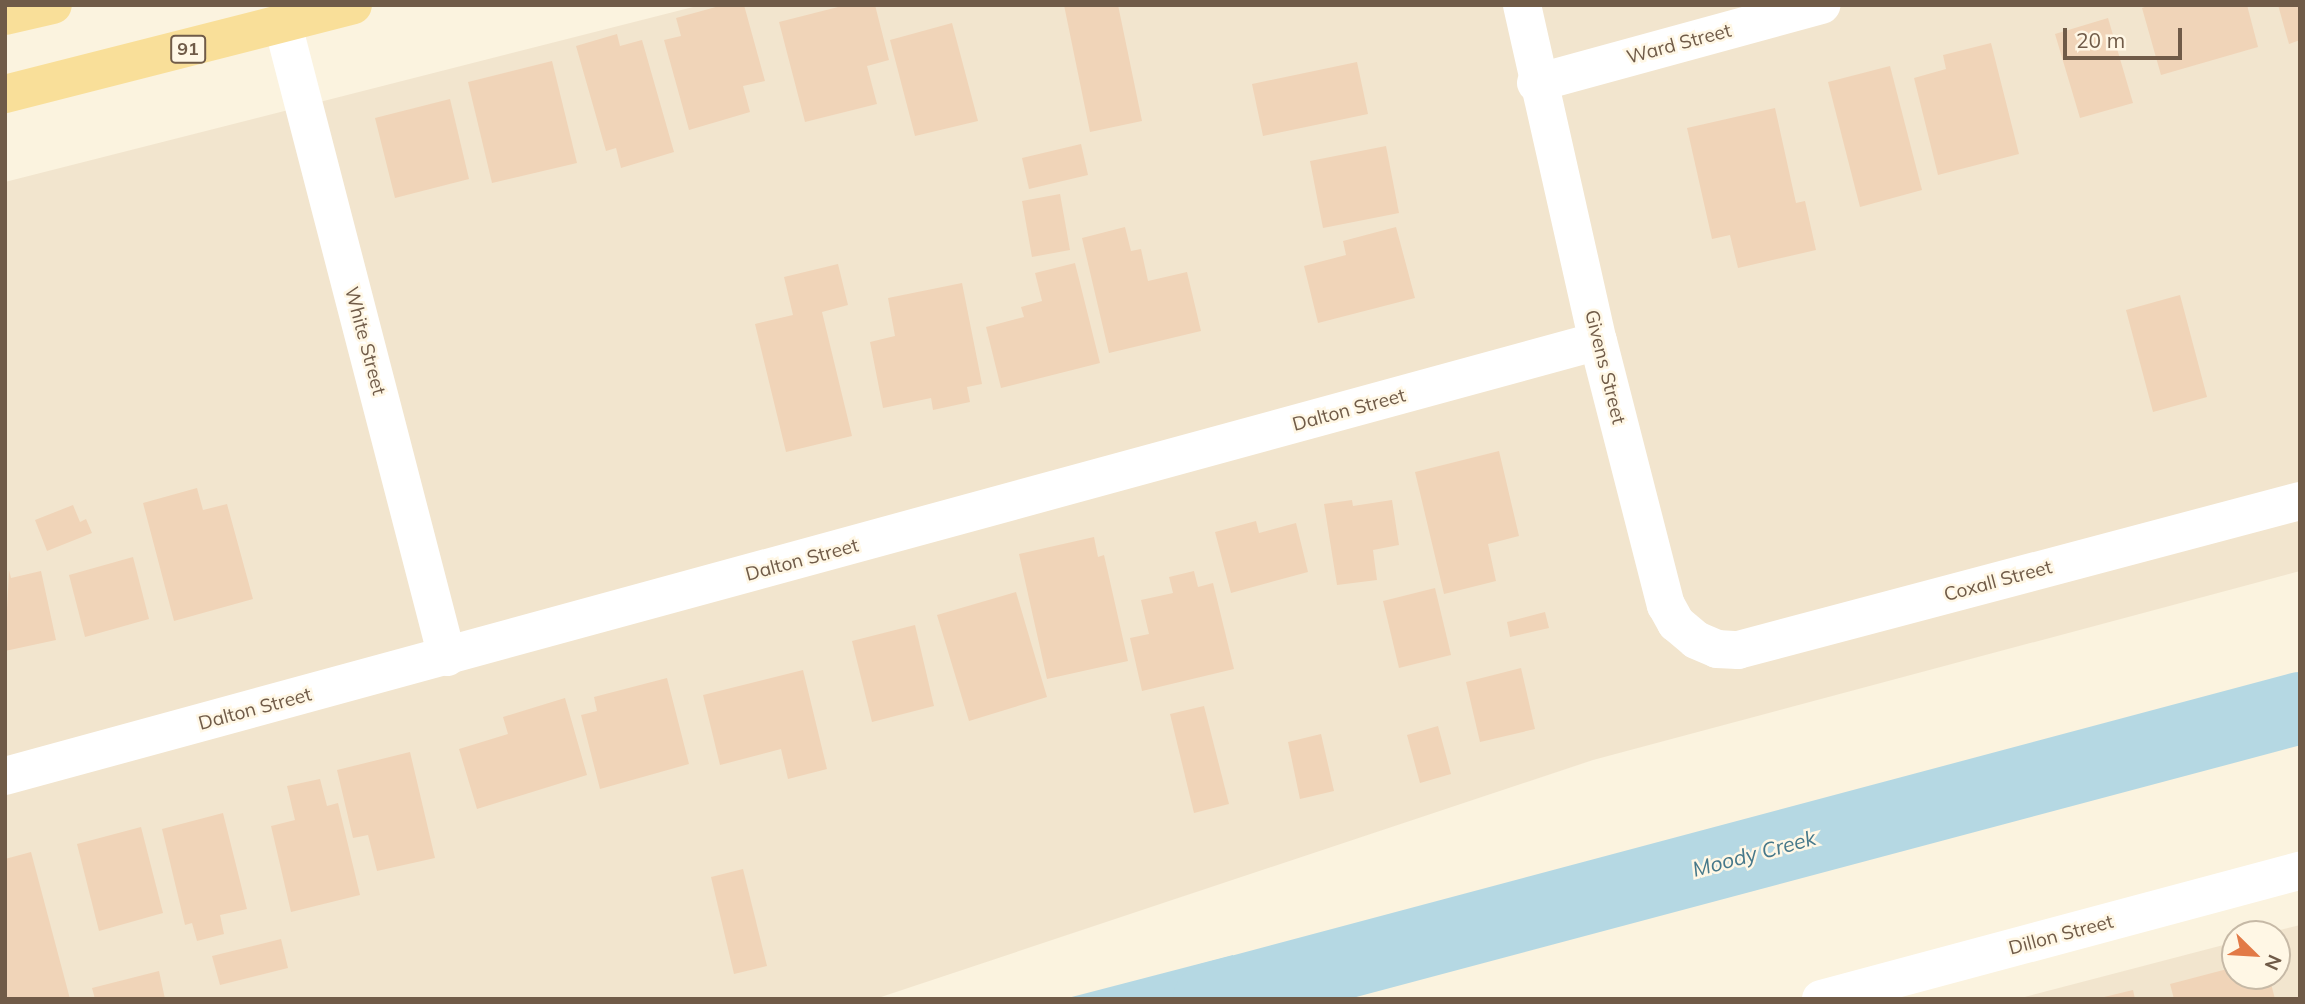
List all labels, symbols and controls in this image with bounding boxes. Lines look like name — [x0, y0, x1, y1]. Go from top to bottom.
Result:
scale bar — [2067, 14, 2186, 58]
street label: Ward Street — [1624, 19, 1734, 69]
text: 20 m — [2076, 27, 2125, 53]
road number: 91 — [169, 34, 207, 64]
street label: White Street — [340, 284, 390, 398]
street label: Givens Street — [1580, 308, 1630, 426]
street label: Dalton Street — [1290, 384, 1408, 436]
street label: Dalton Street — [743, 534, 861, 586]
street label: Coxall Street — [1941, 556, 2055, 606]
street label: Dalton Street — [196, 683, 314, 735]
water label: Moody Creek — [1690, 824, 1818, 882]
street label: Dillon Street — [2006, 910, 2116, 960]
north arrow — [2221, 920, 2291, 990]
text: N — [2259, 951, 2287, 974]

